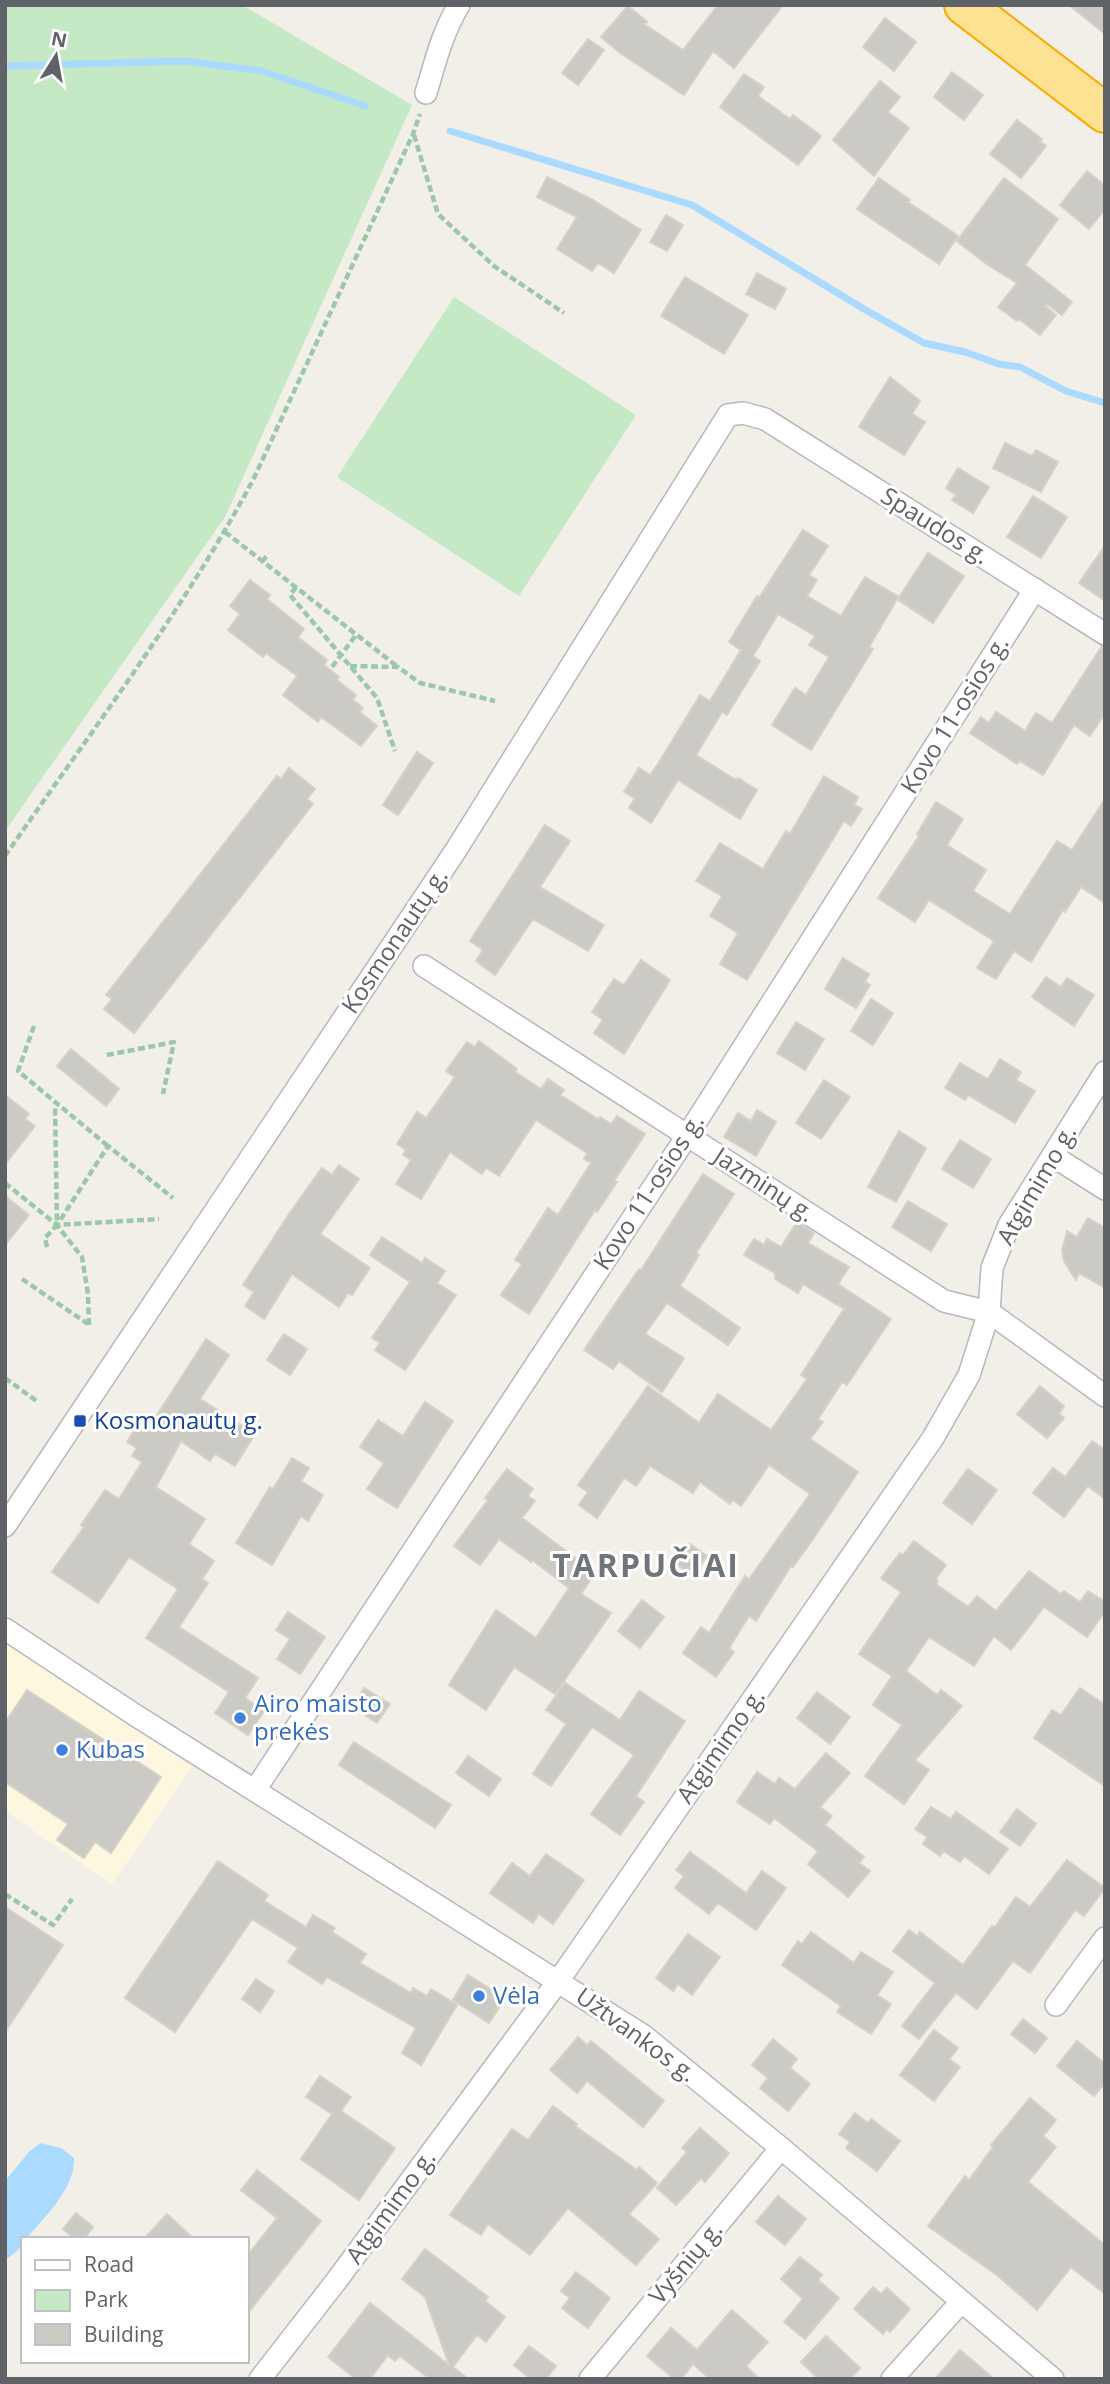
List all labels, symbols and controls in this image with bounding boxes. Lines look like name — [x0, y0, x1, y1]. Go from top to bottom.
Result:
north arrow — [21, 21, 91, 91]
text: N — [49, 25, 69, 54]
street label: Spaudos g. — [875, 478, 996, 571]
street label: Kovo 11-osios g. — [892, 629, 1016, 799]
street label: Kosmonautų g. — [333, 861, 455, 1019]
street label: Kovo 11-osios g. — [585, 1107, 711, 1276]
street label: Atgimimo g. — [988, 1118, 1083, 1250]
street label: Jazminų g. — [706, 1138, 822, 1229]
place label: Kosmonautų g. — [94, 1403, 263, 1436]
marker: Kosmonautų g. — [72, 1413, 88, 1429]
district label: TARPUČIAI — [552, 1543, 740, 1586]
street label: Atgimimo g. — [668, 1681, 772, 1809]
place label: Airo maisto prekės — [254, 1686, 382, 1747]
marker: Airo maisto prekės — [232, 1710, 248, 1726]
place label: Kubas — [76, 1732, 145, 1765]
marker: Kubas — [54, 1742, 70, 1758]
place label: Vėla — [493, 1978, 540, 2011]
street label: Užtvankos g. — [570, 1979, 704, 2089]
marker: Vėla — [471, 1988, 487, 2004]
street label: Atgimimo g. — [337, 2142, 442, 2270]
street label: Vyšnių g. — [640, 2214, 729, 2311]
legend — [21, 2237, 248, 2363]
text: Road — [84, 2250, 134, 2278]
text: Park — [84, 2285, 128, 2313]
text: Building — [84, 2320, 163, 2348]

